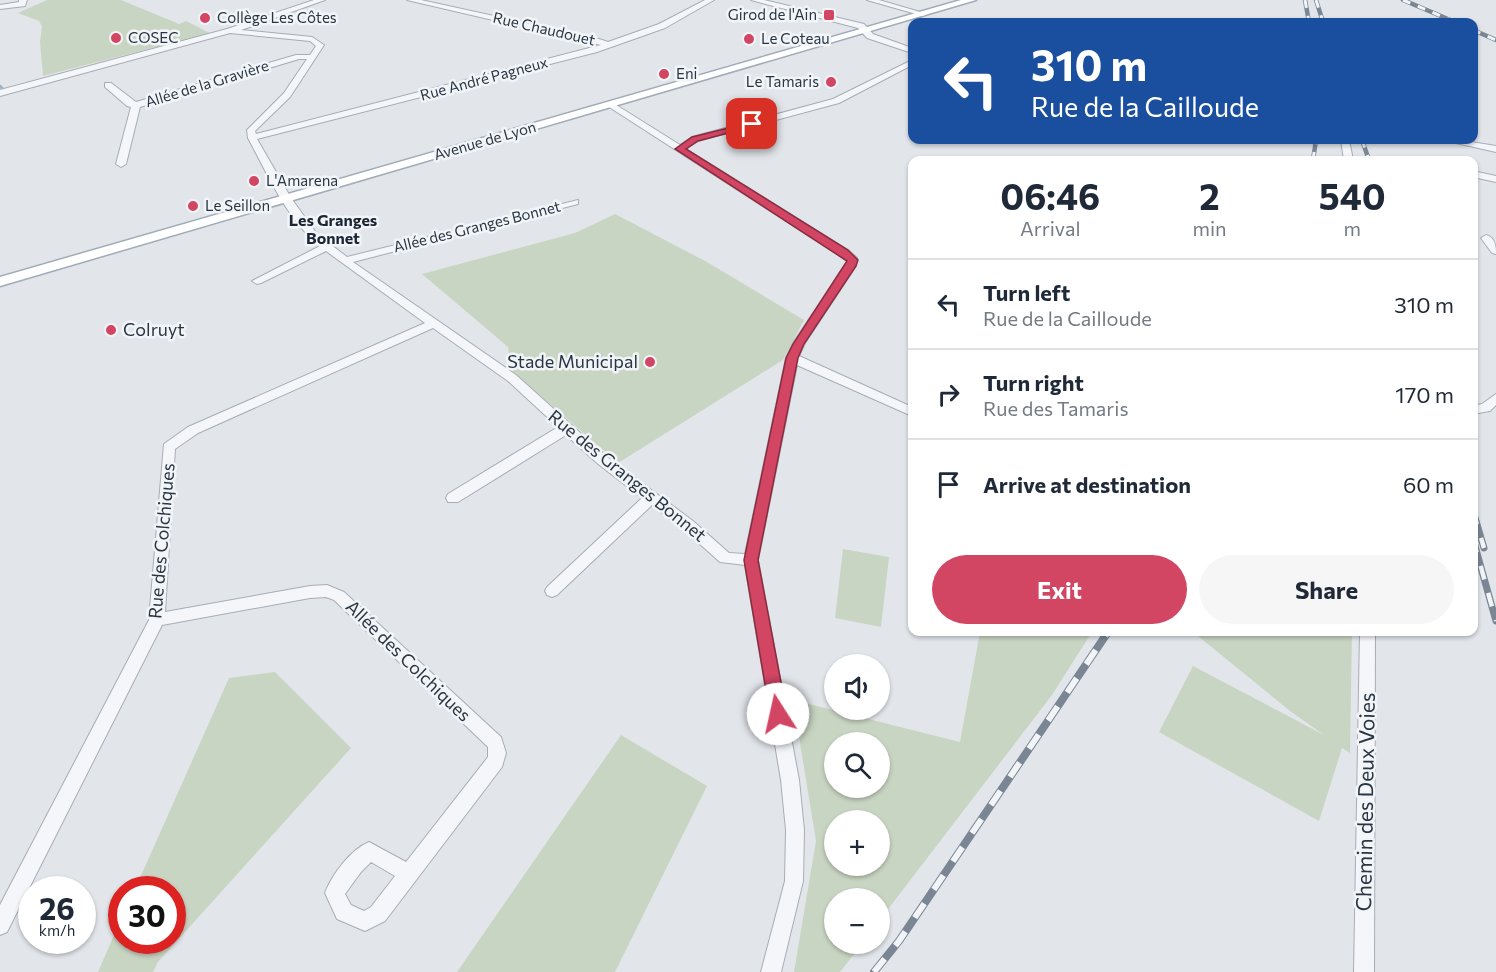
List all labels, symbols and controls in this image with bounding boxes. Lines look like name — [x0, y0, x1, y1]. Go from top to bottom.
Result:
place label: Girod de l'Ain — [728, 5, 817, 23]
place label: Collège Les Côtes — [217, 8, 337, 26]
street label: Rue Chaudouet — [491, 8, 597, 49]
marker: Girod de l'Ain — [822, 8, 836, 22]
marker: Collège Les Côtes — [198, 11, 212, 25]
place label: COSEC — [128, 28, 179, 46]
place label: Le Coteau — [761, 29, 830, 47]
marker: COSEC — [109, 31, 123, 45]
marker: Le Coteau — [742, 32, 756, 46]
text: 310 m — [1031, 38, 1147, 90]
icon: left — [932, 42, 1010, 120]
street label: Rue André Pagneux — [418, 52, 550, 104]
street label: Allée de la Gravière — [143, 56, 271, 110]
place label: Eni — [676, 64, 697, 82]
marker: Eni — [657, 67, 671, 81]
place label: Le Tamaris — [746, 72, 819, 90]
marker: Le Tamaris — [824, 75, 838, 89]
text: Rue de la Cailloude — [1031, 90, 1259, 123]
pin — [726, 98, 777, 149]
icon: arrive — [735, 107, 768, 140]
street label: Avenue de Lyon — [432, 117, 538, 163]
place label: L'Amarena — [266, 171, 338, 189]
text: 06:46 — [1000, 173, 1100, 217]
text: 2 — [1199, 173, 1220, 217]
text: 540 — [1319, 173, 1386, 217]
marker: L'Amarena — [247, 174, 261, 188]
place label: Le Seillon — [205, 196, 270, 214]
street label: Allée des Granges Bonnet — [391, 197, 562, 256]
marker: Le Seillon — [186, 199, 200, 213]
district label: Les Granges Bonnet — [289, 210, 377, 247]
text: Arrival — [1020, 216, 1080, 240]
text: min — [1192, 216, 1227, 240]
text: m — [1344, 216, 1361, 240]
text: Turn left — [983, 279, 1070, 306]
icon: left — [932, 288, 965, 321]
text: 310 m — [1394, 291, 1454, 318]
text: Rue de la Cailloude — [983, 306, 1152, 330]
place label: Colruyt — [123, 318, 185, 340]
marker: Colruyt — [104, 323, 118, 337]
place label: Stade Municipal — [507, 350, 638, 372]
marker: Stade Municipal — [643, 355, 657, 369]
text: Turn right — [983, 369, 1084, 396]
icon: right — [932, 378, 965, 411]
text: 170 m — [1395, 381, 1454, 408]
text: Rue des Tamaris — [983, 396, 1129, 420]
street label: Rue des Granges Bonnet — [544, 405, 711, 546]
street label: Rue des Colchiques — [143, 462, 179, 620]
icon: arrive — [932, 468, 965, 501]
text: Arrive at destination — [983, 471, 1191, 498]
text: 60 m — [1403, 471, 1454, 498]
button: Exit — [932, 555, 1187, 624]
button: Share — [1199, 555, 1454, 624]
street label: Allée des Colchiques — [342, 595, 476, 726]
map controls — [824, 654, 890, 954]
button: sound — [824, 654, 890, 720]
position arrow — [746, 682, 810, 746]
street label: Chemin des Deux Voies — [1350, 692, 1379, 912]
button: search — [824, 732, 890, 798]
button: + — [824, 810, 890, 876]
speed limit sign: 30 — [108, 876, 186, 954]
button: − — [824, 888, 890, 954]
text: 26 — [39, 889, 75, 926]
text: km/h — [39, 921, 75, 939]

